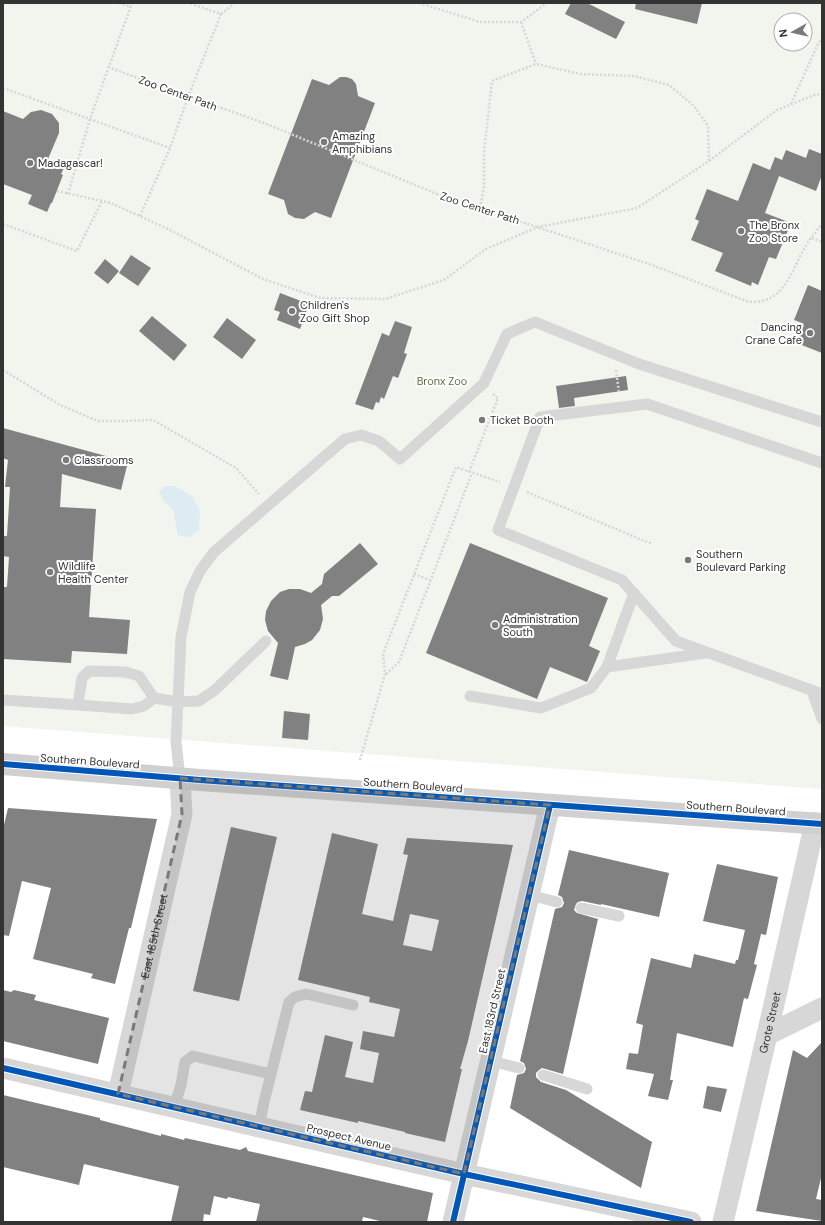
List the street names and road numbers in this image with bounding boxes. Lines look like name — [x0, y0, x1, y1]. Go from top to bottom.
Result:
street label: Zoo Center Path — [137, 72, 219, 114]
street label: Zoo Center Path — [439, 189, 521, 227]
street label: Southern Boulevard — [40, 751, 140, 771]
street label: Southern Boulevard — [363, 775, 463, 795]
street label: Southern Boulevard — [686, 798, 786, 818]
street label: East 185th Street — [138, 892, 171, 980]
street label: East 183rd Street — [475, 967, 509, 1055]
street label: Grote Street — [756, 990, 784, 1055]
street label: Prospect Avenue — [305, 1120, 393, 1154]

